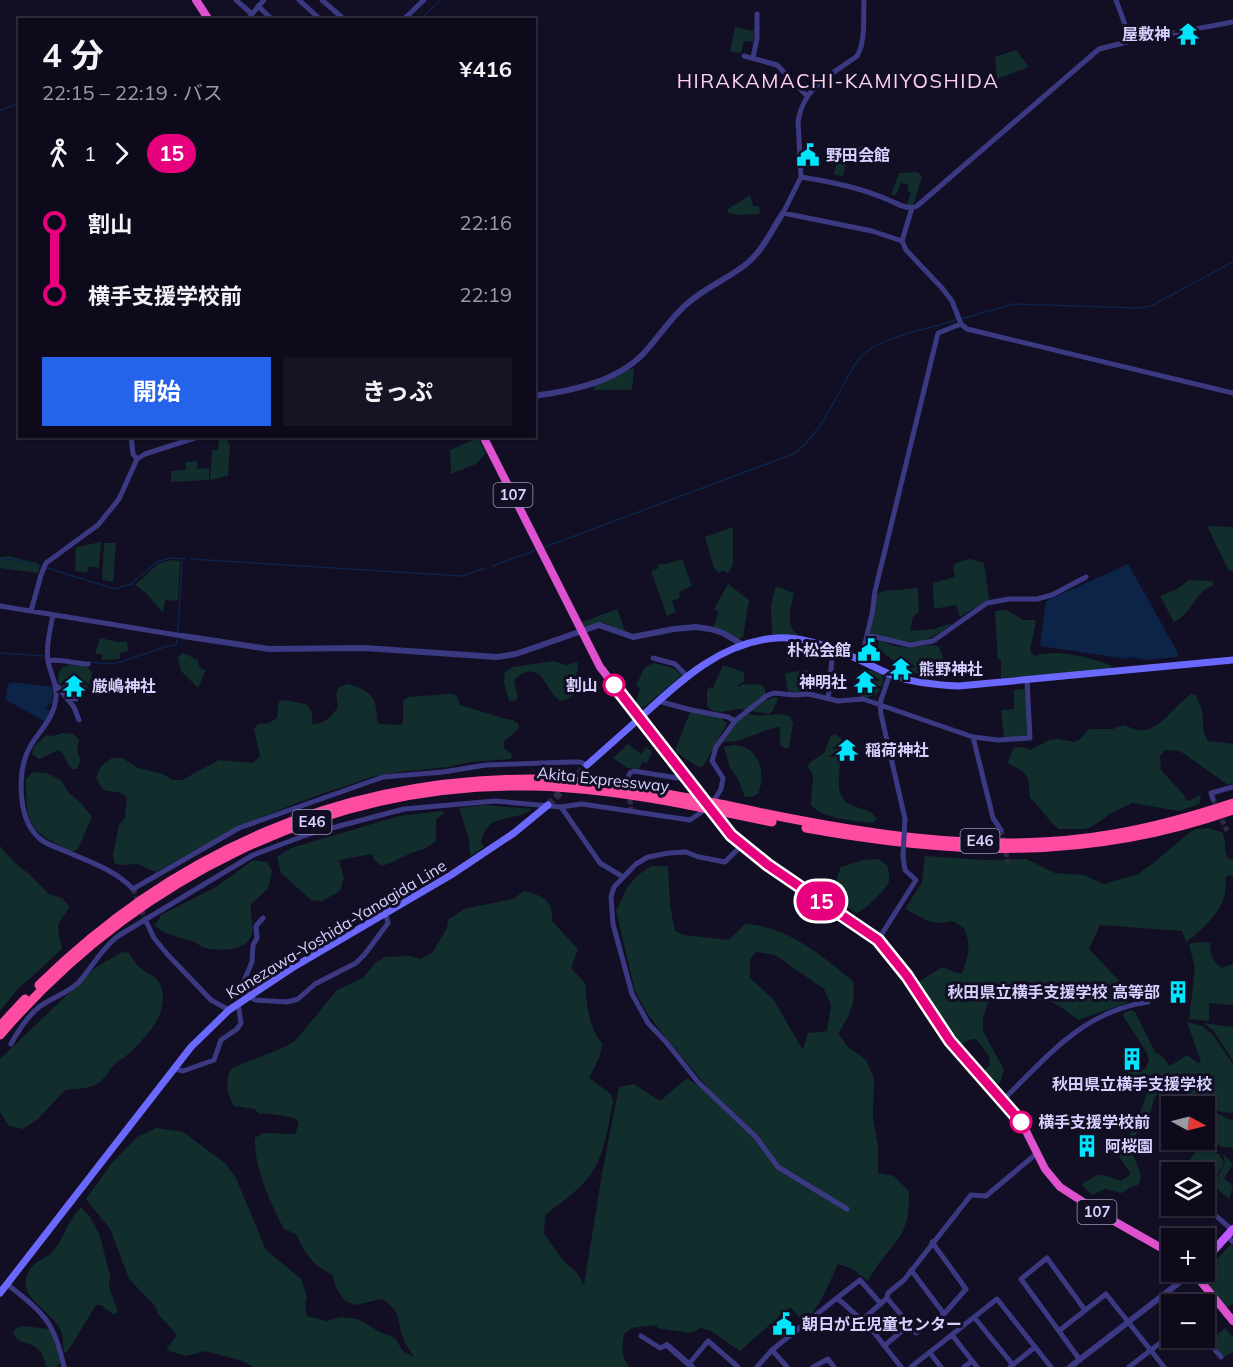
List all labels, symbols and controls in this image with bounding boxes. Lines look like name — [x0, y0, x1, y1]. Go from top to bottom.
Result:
temple icon: 屋敷神 — [1175, 21, 1201, 47]
place label: 屋敷神 — [1122, 24, 1170, 44]
text: 4 分 — [42, 34, 104, 75]
text: ¥416 — [459, 55, 512, 83]
district label: HIRAKAMACHI-KAMIYOSHIDA — [677, 68, 999, 93]
text: 22:15 – 22:19 · バス — [42, 80, 223, 105]
icon: walk — [42, 137, 75, 170]
icon: forward — [105, 137, 138, 170]
text: 15 — [159, 140, 184, 166]
text: 1 — [84, 141, 96, 166]
public building icon: 野田会館 — [795, 142, 821, 168]
place label: 野田会館 — [826, 145, 890, 165]
text: 割山 — [88, 210, 132, 238]
text: 22:16 — [459, 210, 512, 235]
text: 横手支援学校前 — [88, 282, 242, 310]
text: 22:19 — [459, 282, 512, 307]
button: 開始 — [42, 357, 271, 426]
button: きっぷ — [283, 357, 512, 426]
road number: 107 — [494, 483, 532, 507]
public building icon: 朴松会館 — [856, 637, 882, 663]
place label: 朴松会館 — [787, 640, 851, 660]
temple icon: 熊野神社 — [888, 656, 914, 682]
place label: 熊野神社 — [919, 659, 983, 679]
temple icon: 神明社 — [852, 669, 878, 695]
place label: 神明社 — [799, 672, 847, 692]
temple icon: 厳嶋神社 — [61, 673, 87, 699]
marker: 割山 — [603, 674, 625, 696]
place label: 割山 — [566, 675, 598, 695]
place label: 厳嶋神社 — [92, 676, 156, 696]
temple icon: 稲荷神社 — [834, 737, 860, 763]
place label: 稲荷神社 — [865, 740, 929, 760]
street label: Akita Expressway — [536, 762, 670, 796]
road number: E46 — [292, 810, 332, 834]
road number: E46 — [960, 829, 1000, 853]
street label: Kanezawa-Yoshida-Yanagida Line — [222, 855, 450, 1003]
line badge: 15 — [794, 882, 848, 920]
text: 15 — [808, 888, 834, 914]
building icon: 秋田県立横手支援学校 高等部 — [1165, 979, 1191, 1005]
place label: 秋田県立横手支援学校 高等部 — [948, 982, 1160, 1002]
building icon: 秋田県立横手支援学校 — [1119, 1046, 1145, 1072]
place label: 秋田県立横手支援学校 — [1052, 1074, 1212, 1094]
north arrow — [1161, 1096, 1215, 1150]
map controls — [1161, 1096, 1215, 1348]
marker: 横手支援学校前 — [1010, 1111, 1032, 1133]
place label: 横手支援学校前 — [1038, 1112, 1150, 1132]
building icon: 阿桜園 — [1074, 1133, 1100, 1159]
place label: 阿桜園 — [1105, 1136, 1153, 1156]
button: layers — [1161, 1162, 1215, 1216]
road number: 107 — [1078, 1200, 1116, 1224]
button: + — [1161, 1228, 1215, 1282]
button: − — [1161, 1294, 1215, 1348]
public building icon: 朝日が丘児童センター — [771, 1311, 797, 1337]
place label: 朝日が丘児童センター — [802, 1314, 962, 1334]

